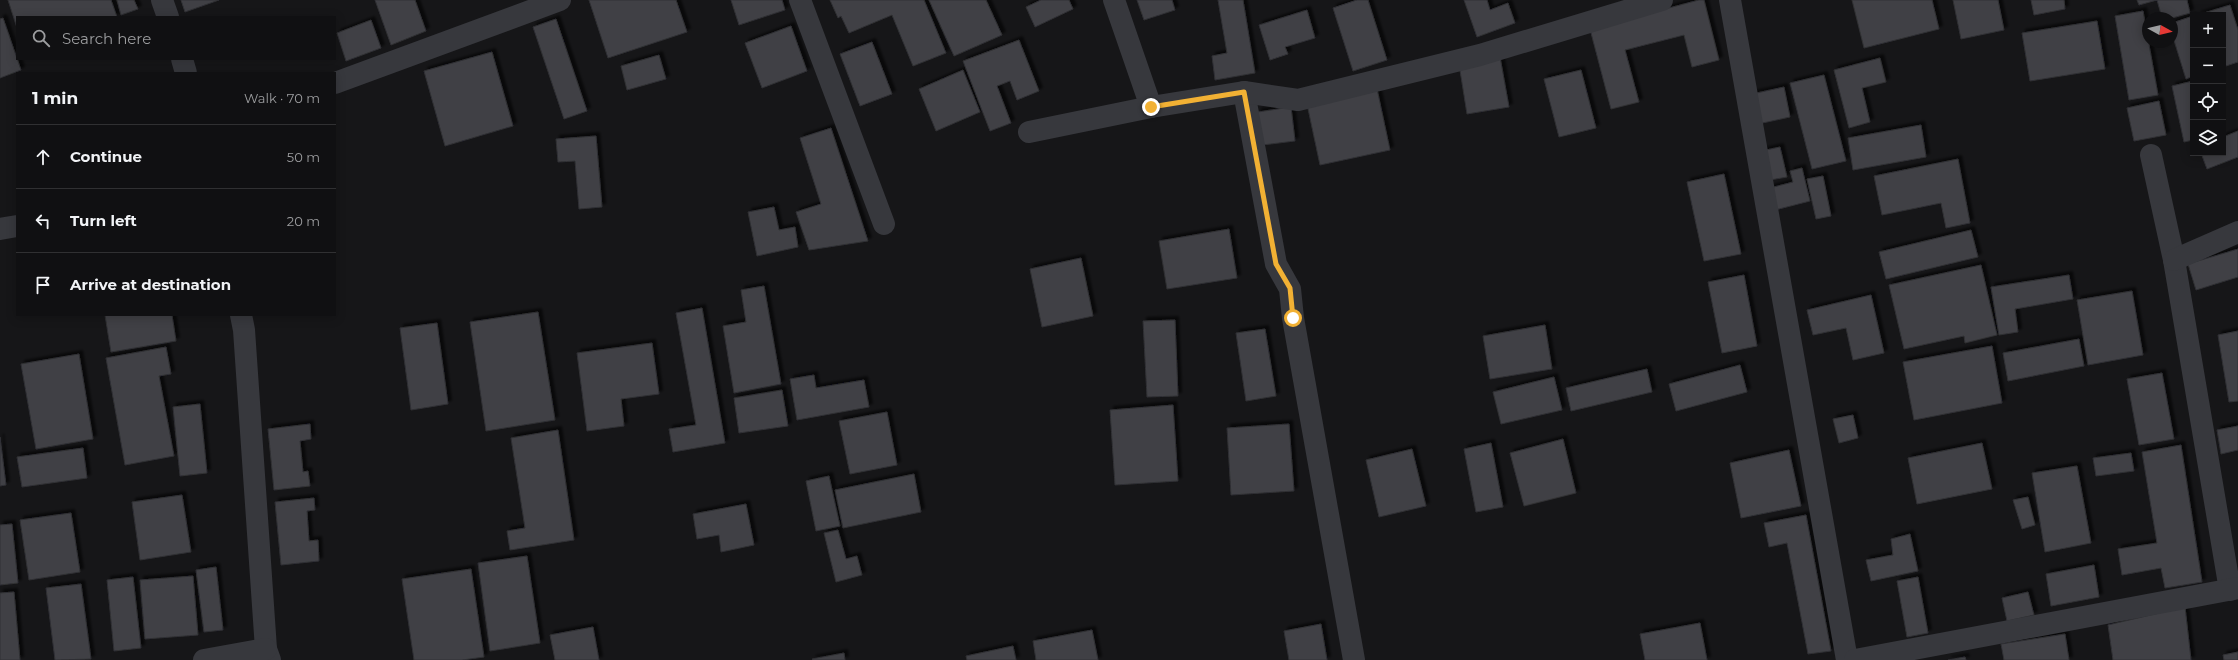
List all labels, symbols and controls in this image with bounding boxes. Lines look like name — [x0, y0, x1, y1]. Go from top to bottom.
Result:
north arrow — [2142, 12, 2178, 48]
map controls — [2190, 12, 2226, 156]
button: + — [2190, 12, 2226, 48]
search box — [16, 16, 336, 60]
icon: search — [30, 27, 52, 49]
text: Search here — [62, 29, 151, 48]
button: − — [2190, 48, 2226, 84]
button: locate — [2190, 84, 2226, 120]
text: 1 min — [32, 88, 78, 108]
text: Walk · 70 m — [244, 90, 320, 106]
route end — [1142, 98, 1160, 116]
button: layers — [2190, 120, 2226, 156]
icon: ahead — [32, 146, 54, 168]
text: Continue — [70, 147, 142, 166]
text: 50 m — [287, 149, 320, 165]
icon: left — [32, 210, 54, 232]
text: Turn left — [70, 211, 137, 230]
text: 20 m — [287, 213, 320, 229]
icon: arrive — [32, 274, 54, 296]
text: Arrive at destination — [70, 275, 231, 294]
route start — [1284, 309, 1302, 327]

